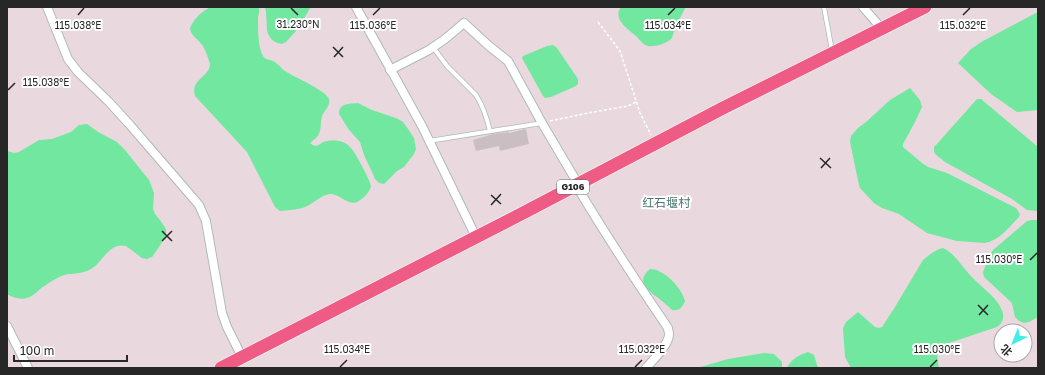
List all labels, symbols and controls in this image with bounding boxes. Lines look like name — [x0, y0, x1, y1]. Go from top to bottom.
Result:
text: 31.230°N — [276, 18, 320, 30]
text: 115.038°E — [55, 19, 101, 31]
text: 115.036°E — [350, 19, 396, 31]
text: 115.034°E — [645, 19, 691, 31]
text: 115.032°E — [940, 19, 986, 31]
text: 115.038°E — [23, 76, 69, 88]
road number: G106 — [557, 180, 589, 194]
district label: 红石堰村 — [642, 195, 691, 210]
text: 115.030°E — [976, 253, 1022, 265]
north arrow — [993, 323, 1033, 363]
scale bar — [14, 337, 127, 363]
text: 北 — [997, 342, 1014, 359]
text: 100 m — [20, 343, 54, 358]
text: 115.034°E — [324, 343, 370, 355]
text: 115.032°E — [619, 343, 665, 355]
text: 115.030°E — [914, 343, 960, 355]

